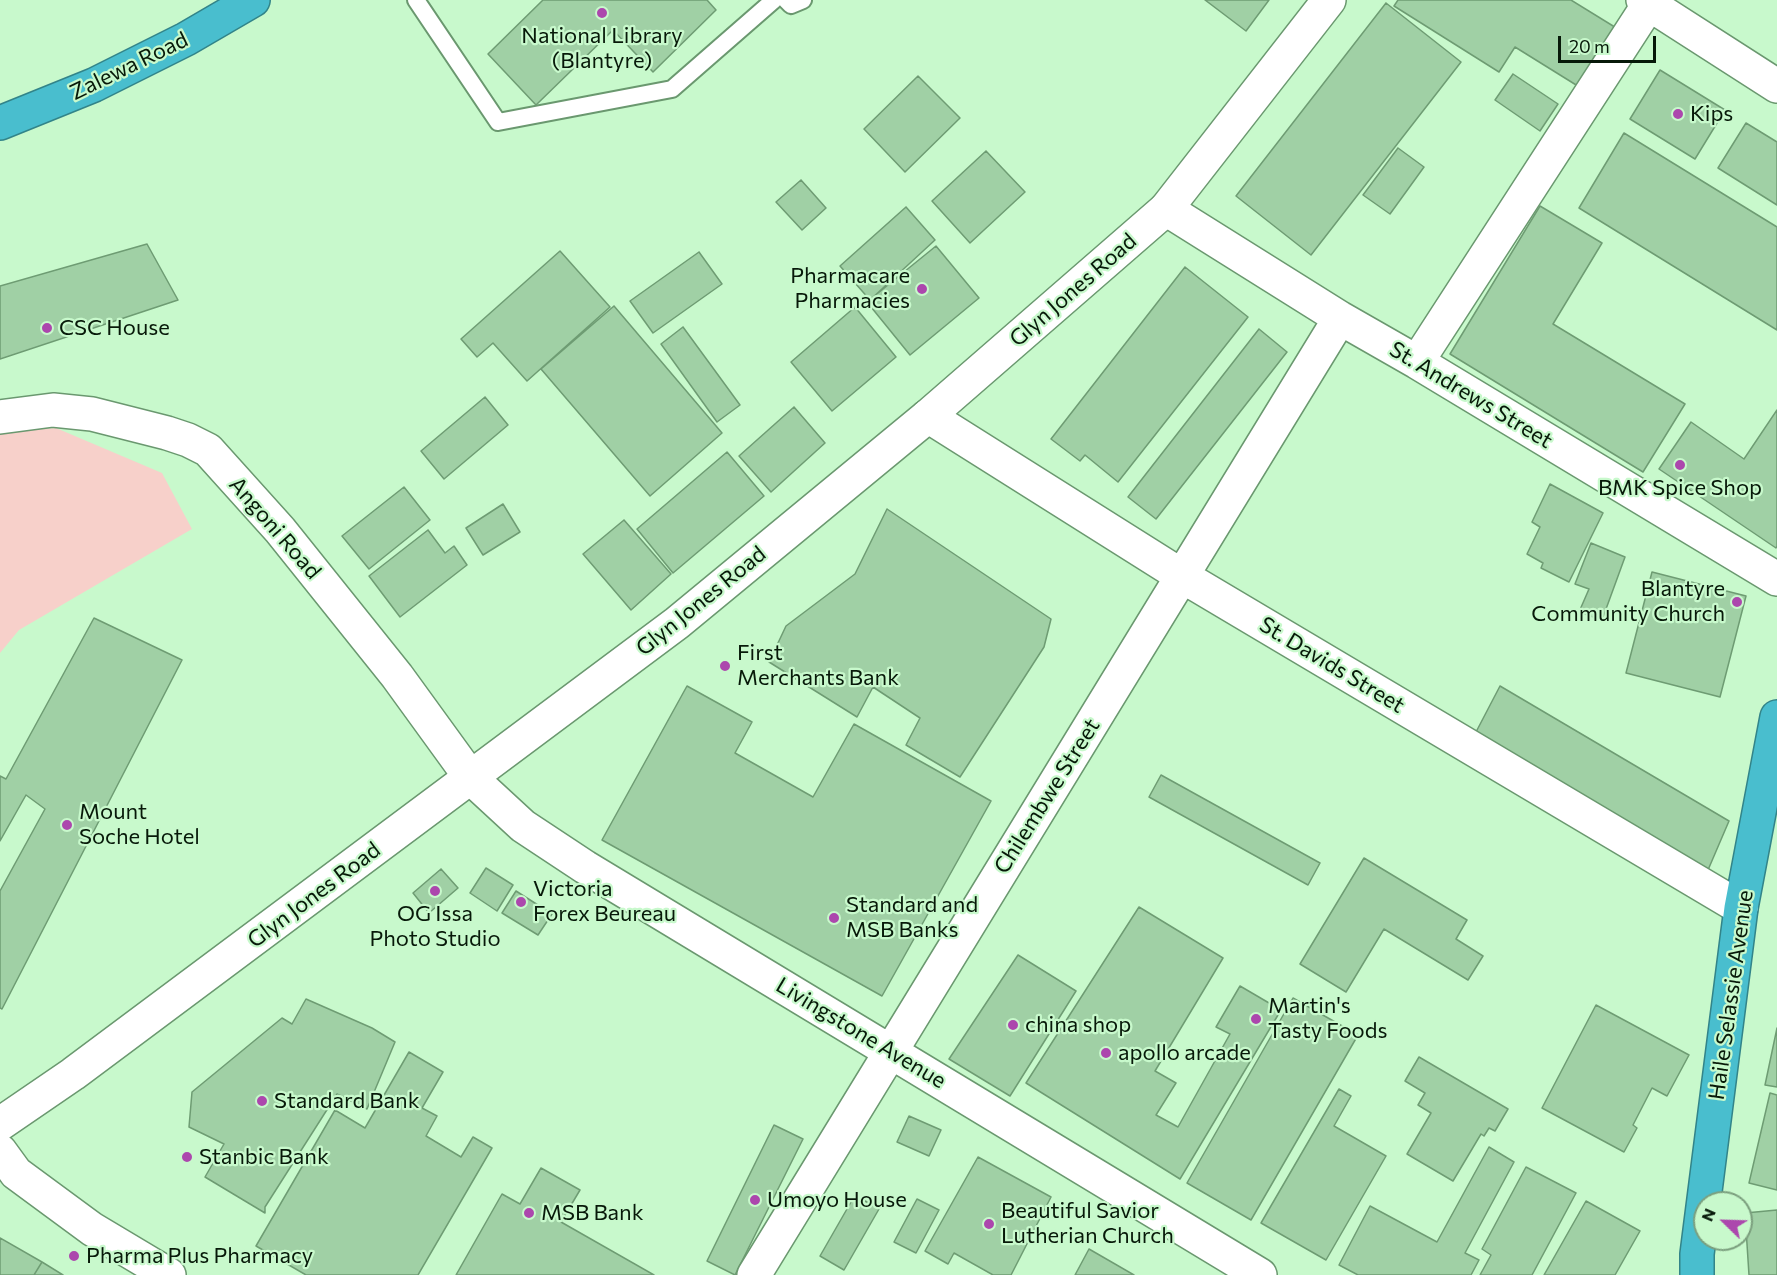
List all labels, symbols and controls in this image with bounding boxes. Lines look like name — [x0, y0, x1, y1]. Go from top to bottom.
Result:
marker: National Library (Blantyre) — [595, 6, 609, 20]
place label: National Library (Blantyre) — [521, 23, 683, 74]
scale bar — [1561, 24, 1658, 62]
street label: Zalewa Road — [66, 26, 192, 106]
text: 20 m — [1569, 35, 1610, 57]
place label: Kips — [1690, 101, 1733, 127]
marker: Kips — [1671, 107, 1685, 121]
street label: Glyn Jones Road — [1004, 228, 1142, 352]
place label: Pharmacare Pharmacies — [790, 263, 910, 314]
marker: Pharmacare Pharmacies — [915, 282, 929, 296]
place label: CSC House — [59, 315, 170, 341]
marker: CSC House — [40, 321, 54, 335]
street label: St. Andrews Street — [1385, 336, 1557, 454]
marker: BMK Spice Shop — [1673, 458, 1687, 472]
street label: Angoni Road — [224, 472, 326, 584]
place label: BMK Spice Shop — [1598, 475, 1762, 501]
street label: Glyn Jones Road — [631, 541, 771, 661]
place label: Blantyre Community Church — [1531, 576, 1725, 628]
marker: Blantyre Community Church — [1730, 595, 1744, 609]
street label: St. Davids Street — [1255, 611, 1409, 719]
place label: First Merchants Bank — [737, 640, 899, 692]
marker: First Merchants Bank — [718, 659, 732, 673]
street label: Chilembwe Street — [989, 714, 1105, 878]
place label: Mount Soche Hotel — [79, 799, 200, 850]
marker: Mount Soche Hotel — [60, 818, 74, 832]
street label: Glyn Jones Road — [242, 837, 386, 953]
place label: Victoria Forex Beureau — [533, 876, 676, 927]
marker: OG Issa Photo Studio — [428, 884, 442, 898]
street label: Haile Selassie Avenue — [1703, 888, 1759, 1102]
place label: Standard and MSB Banks — [846, 892, 978, 944]
marker: Victoria Forex Beureau — [514, 895, 528, 909]
place label: OG Issa Photo Studio — [369, 901, 501, 952]
marker: Standard and MSB Banks — [827, 911, 841, 925]
street label: Livingstone Avenue — [771, 972, 951, 1094]
place label: Martin's Tasty Foods — [1268, 993, 1387, 1044]
place label: china shop — [1025, 1012, 1131, 1038]
marker: Martin's Tasty Foods — [1249, 1012, 1263, 1026]
marker: china shop — [1006, 1018, 1020, 1032]
place label: apollo arcade — [1118, 1040, 1251, 1066]
marker: apollo arcade — [1099, 1046, 1113, 1060]
place label: Standard Bank — [274, 1088, 420, 1114]
marker: Standard Bank — [255, 1094, 269, 1108]
place label: Stanbic Bank — [199, 1144, 329, 1170]
marker: Stanbic Bank — [180, 1150, 194, 1164]
place label: Umoyo House — [767, 1187, 907, 1213]
north arrow — [1693, 1191, 1753, 1251]
marker: Umoyo House — [748, 1193, 762, 1207]
place label: Beautiful Savior Lutherian Church — [1001, 1198, 1174, 1250]
place label: MSB Bank — [541, 1200, 644, 1226]
text: N — [1697, 1205, 1719, 1224]
marker: MSB Bank — [522, 1206, 536, 1220]
marker: Beautiful Savior Lutherian Church — [982, 1217, 996, 1231]
place label: Pharma Plus Pharmacy — [86, 1243, 313, 1269]
marker: Pharma Plus Pharmacy — [67, 1249, 81, 1263]

